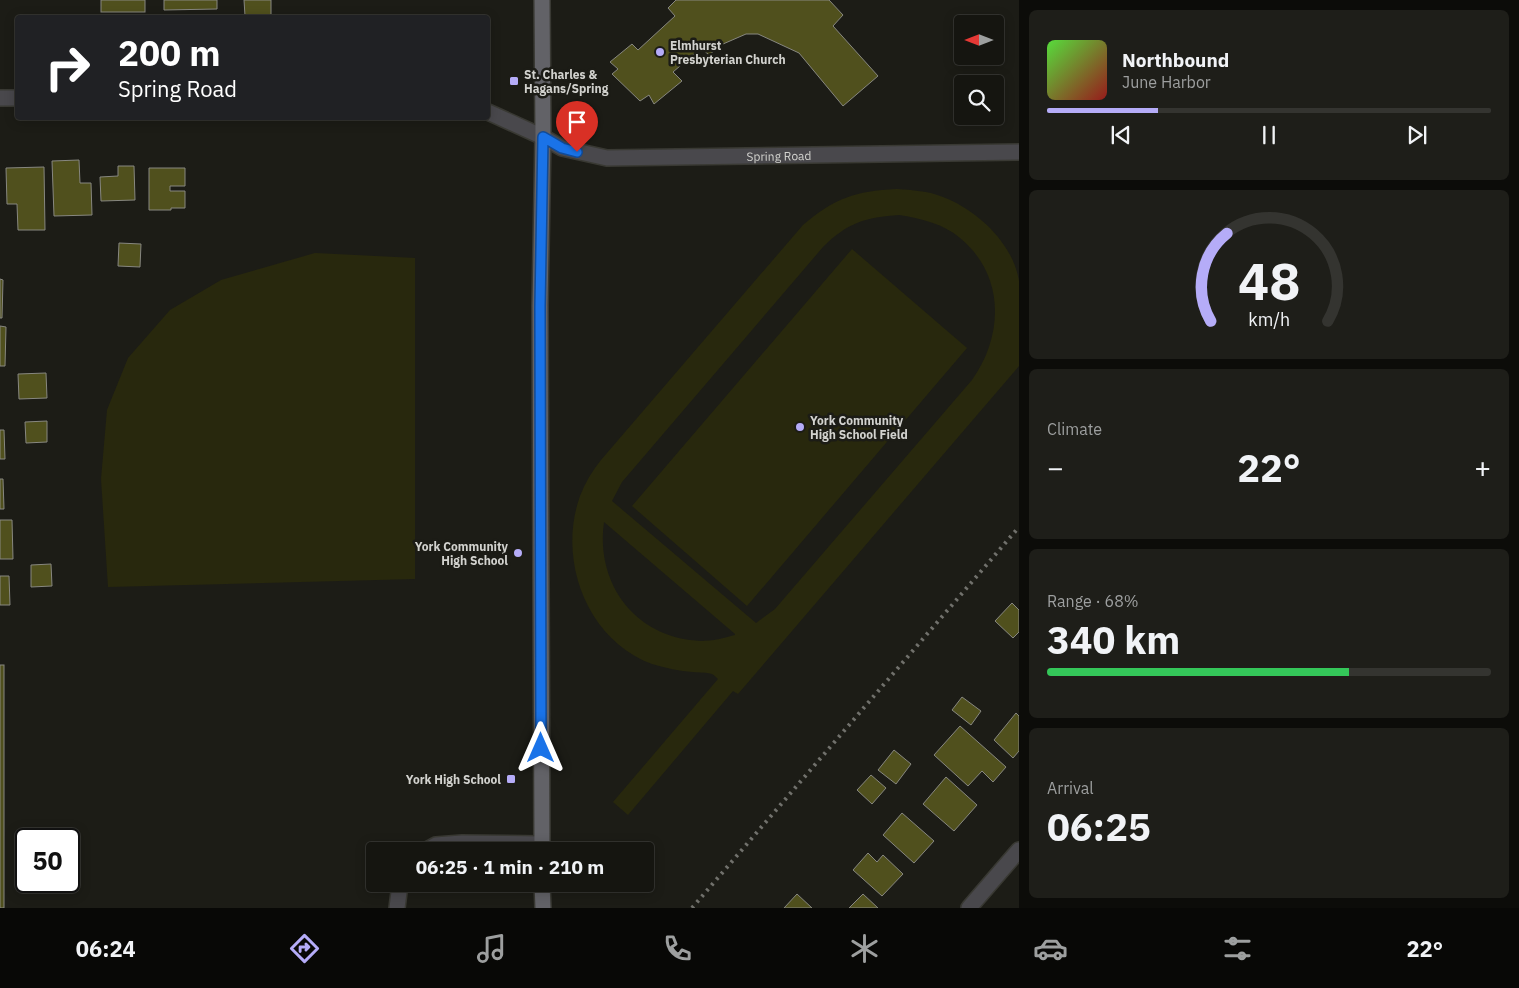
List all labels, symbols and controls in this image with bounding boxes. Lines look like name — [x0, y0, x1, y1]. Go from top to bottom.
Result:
north arrow — [954, 15, 1004, 65]
map controls — [954, 15, 1004, 125]
text: 200 m — [118, 30, 221, 76]
icon: right — [35, 35, 100, 100]
place label: Elmhurst Presbyterian Church — [670, 38, 786, 67]
marker: Elmhurst Presbyterian Church — [654, 46, 666, 58]
text: Northbound — [1122, 48, 1229, 72]
place label: St. Charles & Hagans/Spring — [524, 67, 609, 96]
text: June Harbor — [1122, 72, 1211, 92]
text: Spring Road — [118, 74, 237, 103]
marker: St. Charles & Hagans/Spring — [508, 75, 520, 87]
button: search — [954, 75, 1004, 125]
pin — [556, 101, 598, 152]
icon: arrive — [563, 108, 591, 136]
icon: previous — [1107, 121, 1135, 149]
icon: pause — [1255, 121, 1283, 149]
icon: next — [1403, 121, 1431, 149]
street label: Spring Road — [746, 148, 812, 163]
text: 48 — [1238, 247, 1300, 314]
text: km/h — [1248, 308, 1290, 331]
place label: York Community High School Field — [810, 413, 908, 442]
text: Climate — [1047, 419, 1102, 439]
marker: York Community High School Field — [794, 421, 806, 433]
text: 22° — [1237, 443, 1301, 492]
text: − — [1047, 449, 1064, 486]
text: + — [1474, 449, 1491, 486]
place label: York Community High School — [415, 539, 509, 568]
marker: York Community High School — [512, 547, 524, 559]
text: Range · 68% — [1047, 591, 1139, 611]
text: 340 km — [1047, 615, 1180, 664]
position arrow — [514, 721, 566, 773]
place label: York High School — [406, 772, 501, 787]
marker: York High School — [505, 773, 517, 785]
text: Arrival — [1047, 778, 1094, 798]
text: 06:25 — [1047, 802, 1151, 851]
speed limit sign: 50 — [15, 828, 80, 893]
text: 06:25 · 1 min · 210 m — [416, 855, 604, 879]
icon: directions — [287, 931, 322, 966]
icon: music — [474, 931, 509, 966]
icon: phone — [660, 931, 695, 966]
icon: climate — [847, 931, 882, 966]
icon: car — [1033, 931, 1068, 966]
icon: filters — [1220, 931, 1255, 966]
text: 06:24 — [76, 934, 136, 963]
text: 22° — [1406, 934, 1443, 963]

